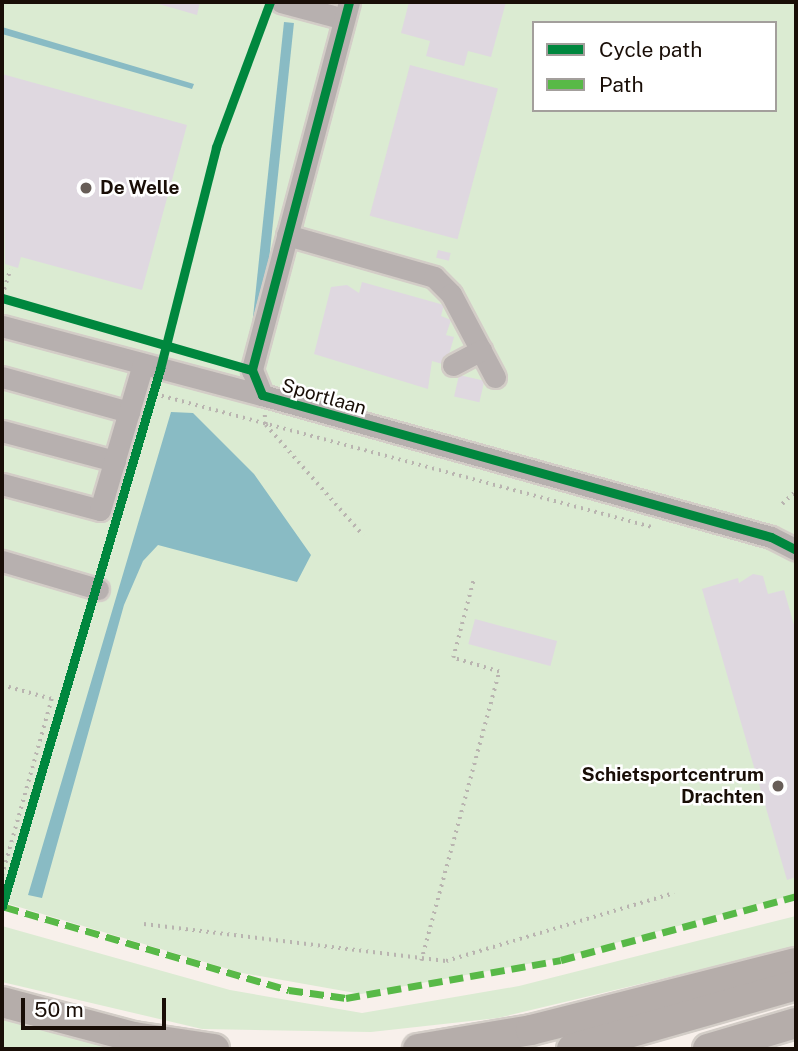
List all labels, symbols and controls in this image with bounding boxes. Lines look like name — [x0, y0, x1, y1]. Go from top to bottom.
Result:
legend — [532, 21, 777, 112]
text: Cycle path — [599, 37, 702, 62]
text: Path — [599, 72, 644, 97]
place label: De Welle — [100, 177, 180, 199]
marker: De Welle — [78, 180, 94, 196]
street label: Sportlaan — [279, 374, 369, 420]
place label: Schietsportcentrum Drachten — [582, 764, 764, 808]
marker: Schietsportcentrum Drachten — [770, 778, 786, 794]
scale bar — [24, 984, 170, 1028]
text: 50 m — [34, 997, 84, 1022]

